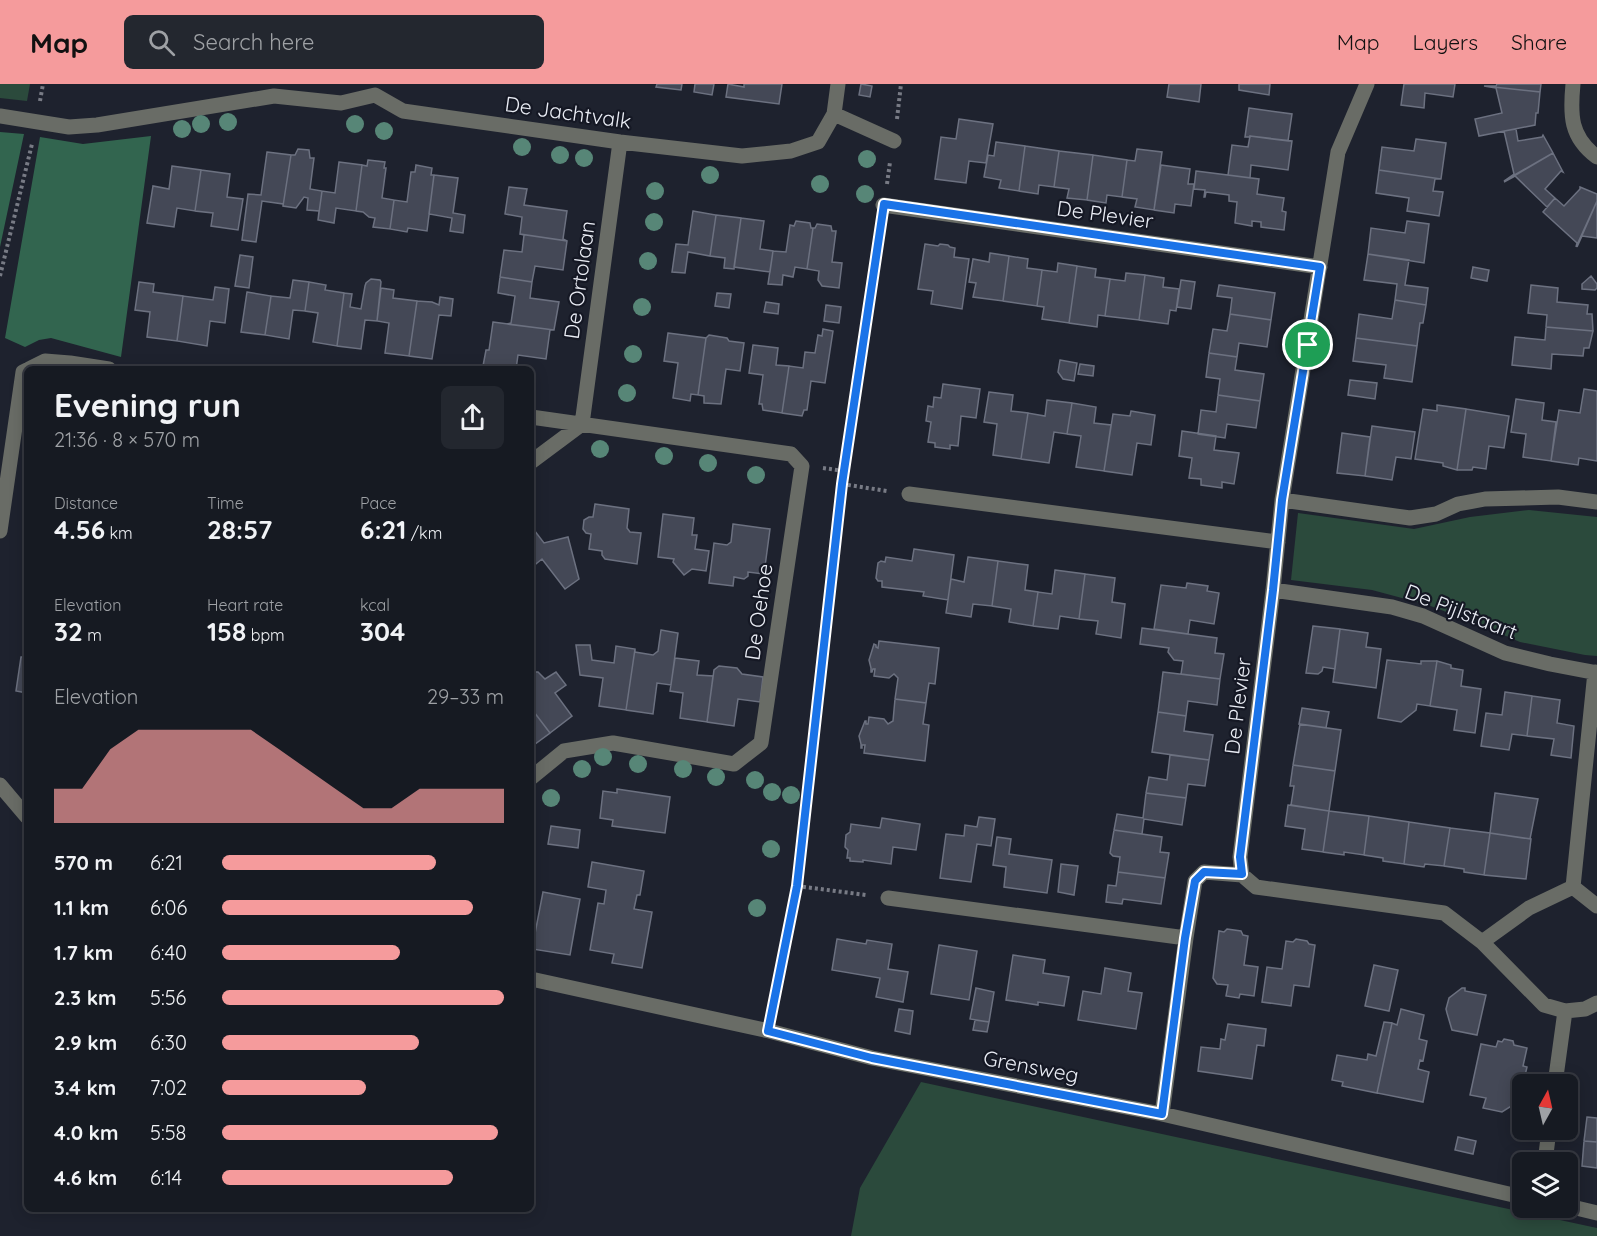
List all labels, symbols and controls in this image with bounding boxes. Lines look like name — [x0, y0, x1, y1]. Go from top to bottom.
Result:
search box — [124, 15, 544, 69]
text: Map — [30, 25, 88, 60]
icon: search — [145, 26, 178, 59]
text: Search here — [193, 28, 315, 56]
text: Map — [1337, 29, 1380, 55]
text: Layers — [1413, 29, 1478, 55]
text: Share — [1511, 29, 1567, 55]
street label: De Jachtvalk — [503, 90, 633, 134]
street label: De Plevier — [1055, 194, 1155, 234]
street label: De Ortolaan — [558, 219, 600, 341]
pin — [1282, 319, 1333, 370]
icon: arrive — [1291, 328, 1324, 361]
text: Evening run — [54, 384, 241, 425]
button: share — [441, 386, 504, 449]
text: 21:36 · 8 × 570 m — [54, 427, 200, 452]
text: Distance — [54, 493, 118, 513]
text: Time — [207, 493, 244, 513]
text: Pace — [360, 493, 396, 513]
text: 4.56 — [54, 513, 105, 546]
text: 28:57 — [207, 513, 272, 546]
text: 6:21 — [360, 513, 406, 546]
text: km — [105, 523, 133, 543]
text: /km — [406, 523, 442, 543]
street label: De Oehoe — [738, 562, 778, 662]
street label: De Pijlstaart — [1402, 578, 1521, 644]
text: Elevation — [54, 595, 121, 615]
text: Heart rate — [207, 595, 283, 615]
text: kcal — [360, 595, 390, 615]
text: 32 — [54, 615, 83, 648]
text: 158 — [207, 615, 246, 648]
text: 304 — [360, 615, 405, 648]
text: m — [83, 625, 102, 645]
text: bpm — [246, 625, 285, 645]
street label: De Plevier — [1218, 656, 1256, 756]
text: Elevation — [54, 684, 138, 709]
text: 29–33 m — [427, 684, 504, 709]
text: 570 m — [54, 850, 113, 875]
text: 6:21 — [150, 850, 183, 875]
text: 1.1 km — [54, 895, 109, 920]
text: 6:06 — [150, 895, 187, 920]
text: 1.7 km — [54, 940, 113, 965]
text: 6:40 — [150, 940, 187, 965]
text: 2.3 km — [54, 985, 117, 1010]
text: 5:56 — [150, 985, 186, 1010]
text: 2.9 km — [54, 1030, 117, 1055]
text: 6:30 — [150, 1030, 187, 1055]
street label: Grensweg — [981, 1044, 1081, 1088]
north arrow — [1512, 1074, 1578, 1140]
map controls — [1512, 1074, 1578, 1218]
text: 3.4 km — [54, 1075, 116, 1100]
text: 7:02 — [150, 1075, 187, 1100]
text: 4.0 km — [54, 1120, 118, 1145]
text: 5:58 — [150, 1120, 186, 1145]
button: layers — [1512, 1152, 1578, 1218]
text: 4.6 km — [54, 1165, 117, 1190]
text: 6:14 — [150, 1165, 182, 1190]

